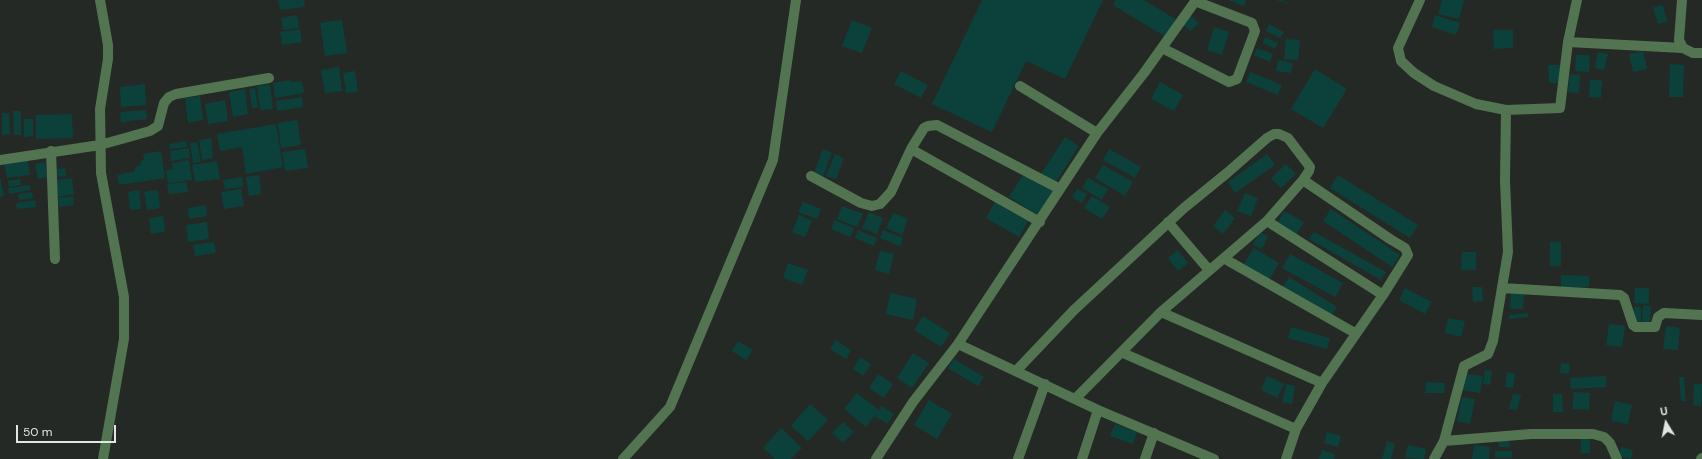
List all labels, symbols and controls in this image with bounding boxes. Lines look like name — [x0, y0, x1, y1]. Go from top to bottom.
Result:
north arrow — [1646, 403, 1686, 443]
text: U — [1659, 404, 1669, 419]
scale bar — [18, 417, 118, 443]
text: 50 m — [23, 424, 52, 440]

